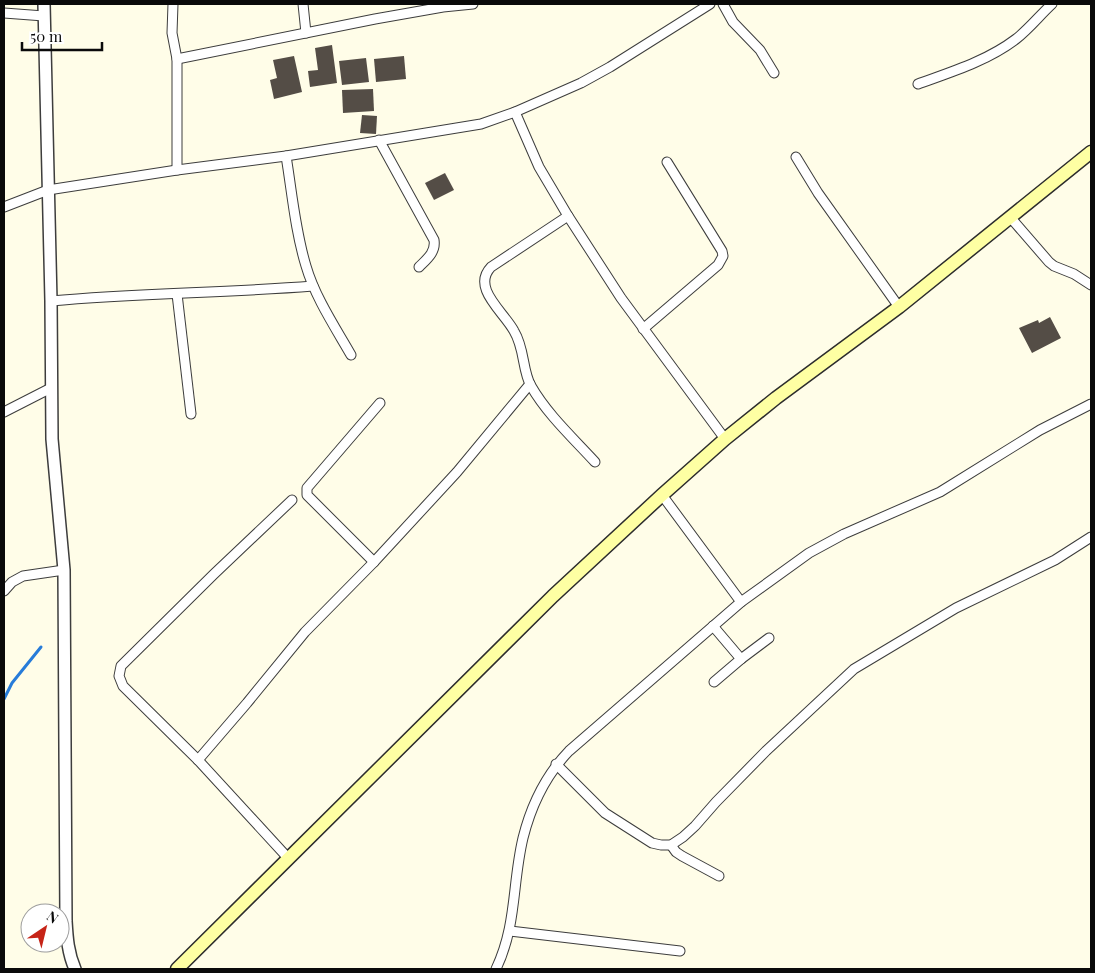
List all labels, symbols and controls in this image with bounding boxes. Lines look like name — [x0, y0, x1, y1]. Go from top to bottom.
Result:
scale bar — [22, 20, 102, 52]
text: 50 m — [30, 26, 63, 46]
north arrow — [20, 903, 70, 953]
text: N — [43, 906, 62, 928]

